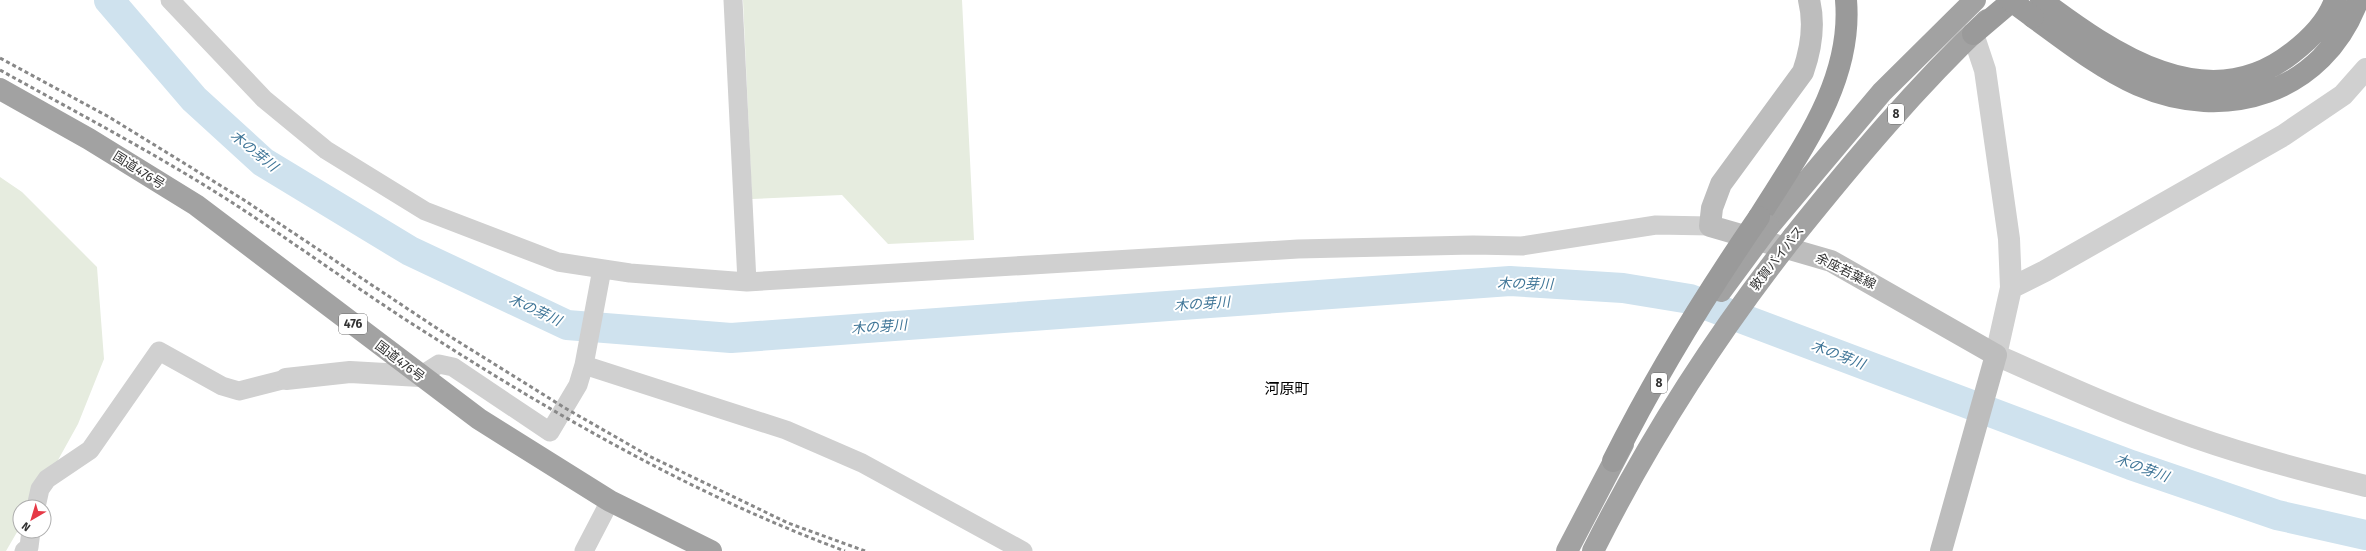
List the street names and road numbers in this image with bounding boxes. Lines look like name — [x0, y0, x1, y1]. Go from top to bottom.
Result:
road number: 8 — [1888, 104, 1904, 124]
street label: 国道476号 — [110, 148, 168, 192]
street label: 敦賀バイパス — [1747, 223, 1807, 293]
street label: 余座若葉線 — [1813, 250, 1879, 292]
road number: 476 — [339, 314, 367, 334]
street label: 国道476号 — [372, 338, 428, 384]
road number: 8 — [1651, 373, 1667, 393]

